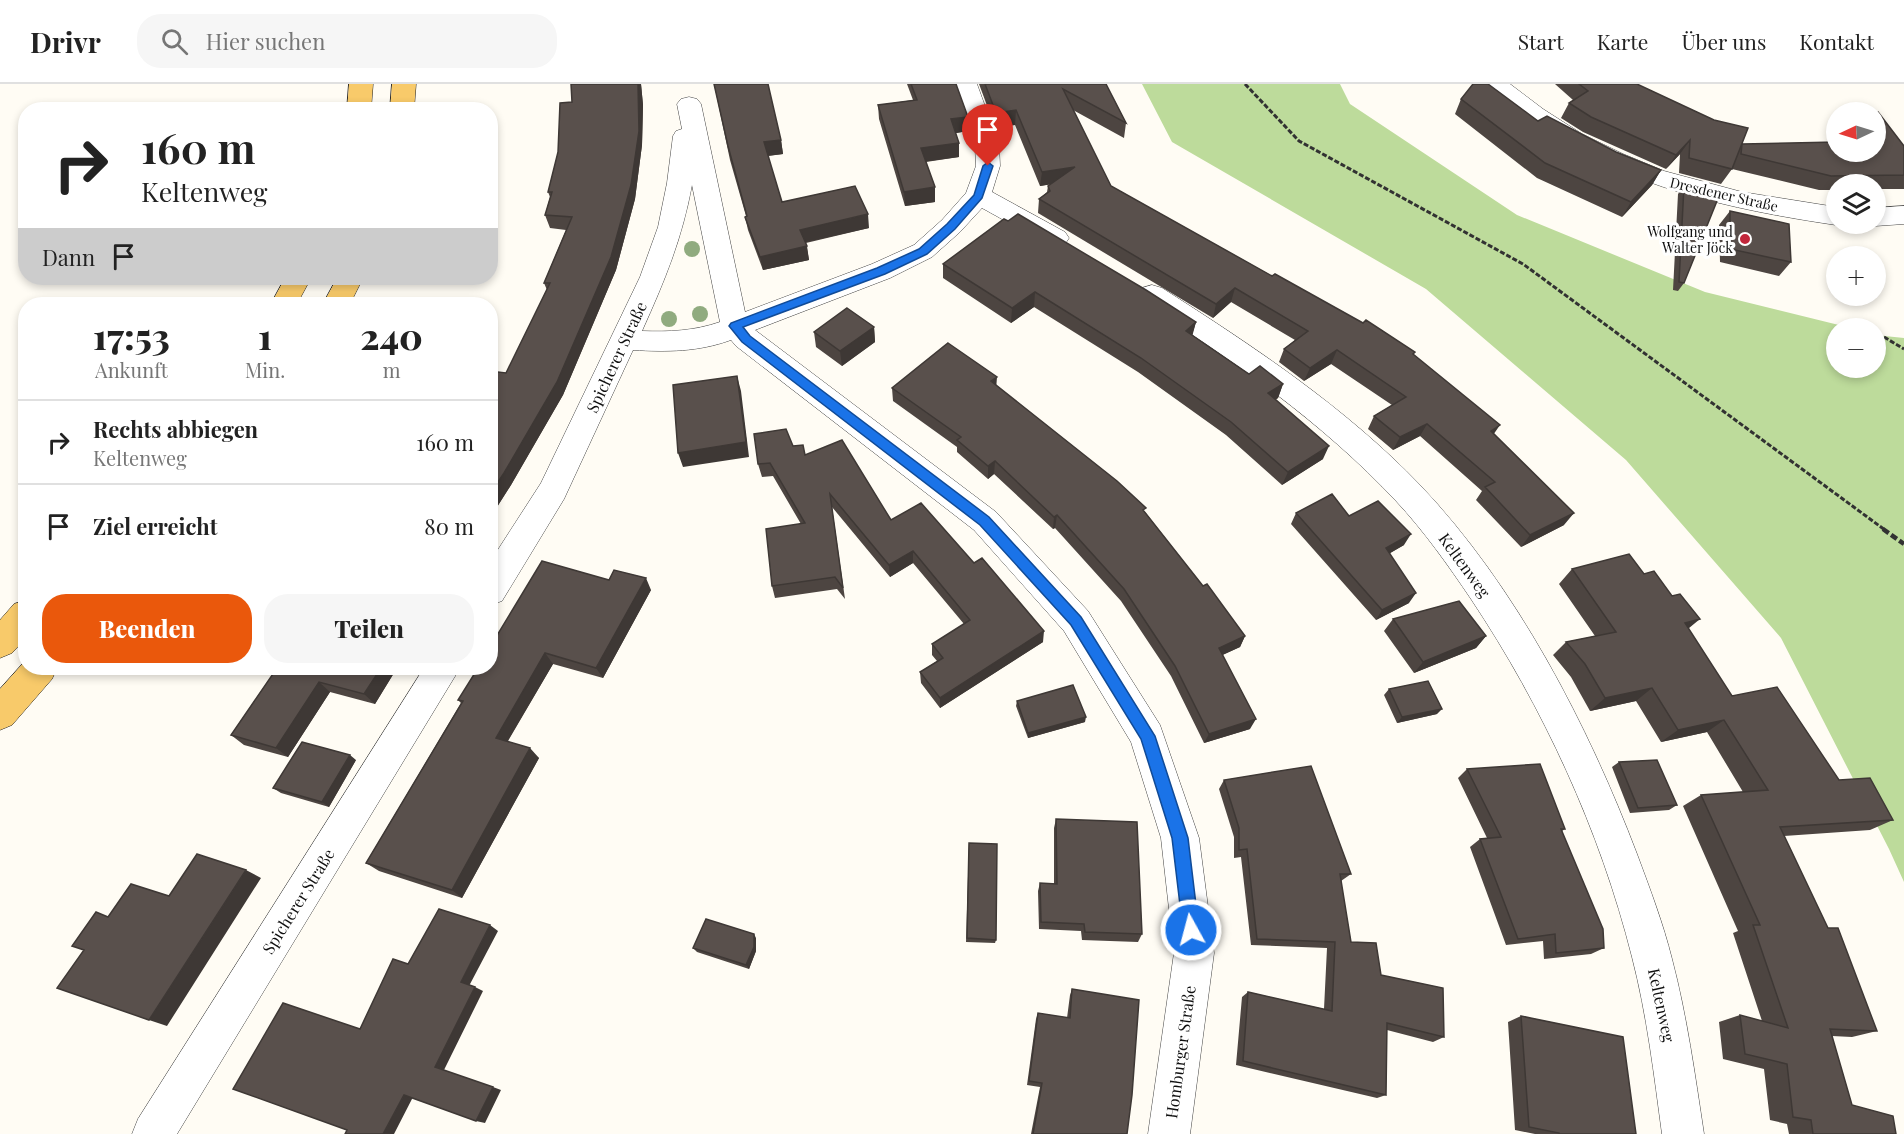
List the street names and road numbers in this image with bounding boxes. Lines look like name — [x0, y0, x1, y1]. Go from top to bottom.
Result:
street label: Dresdener Straße — [1668, 172, 1780, 216]
street label: Spicherer Straße — [581, 298, 651, 416]
street label: Keltenweg — [1434, 528, 1496, 602]
street label: Spicherer Straße — [257, 844, 339, 958]
street label: Keltenweg — [1644, 966, 1680, 1044]
street label: Homburger Straße — [1160, 984, 1200, 1120]

